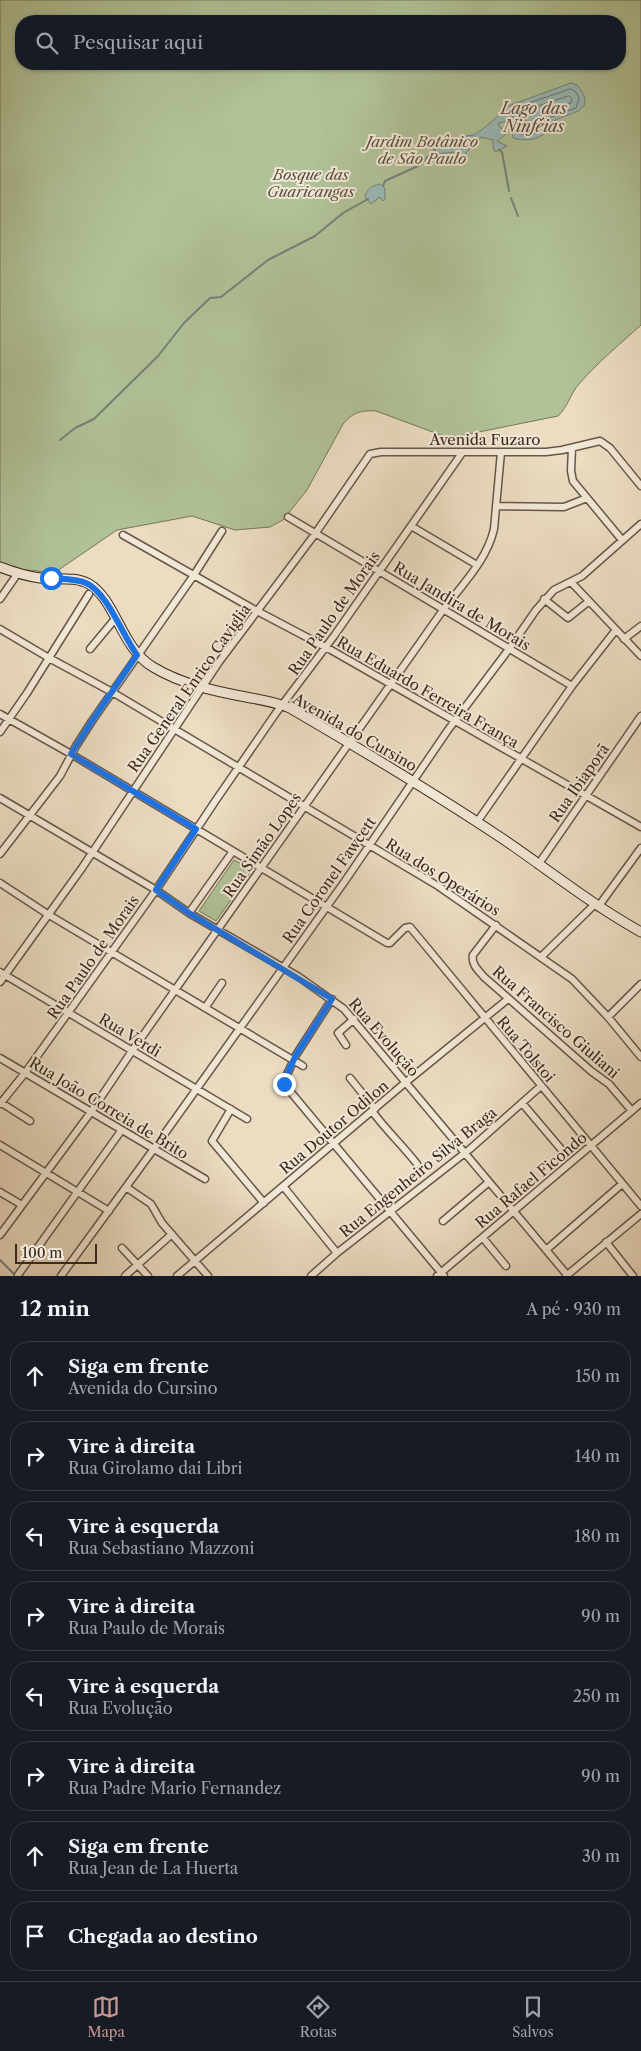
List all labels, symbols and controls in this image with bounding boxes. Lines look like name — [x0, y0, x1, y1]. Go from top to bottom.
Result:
search box — [15, 15, 626, 70]
icon: search — [33, 29, 61, 57]
text: Pesquisar aqui — [73, 31, 203, 54]
water label: Lago das Ninféias — [499, 98, 567, 136]
park label: Jardim Botânico de São Paulo — [362, 132, 478, 168]
park label: Bosque das Guaricangas — [267, 165, 355, 201]
street label: Avenida Fuzaro — [428, 430, 541, 449]
street label: Rua Paulo de Morais — [284, 547, 384, 679]
street label: Rua Jandira de Morais — [390, 557, 534, 655]
route start — [40, 567, 63, 590]
street label: Rua General Enrico Caviglia — [124, 600, 255, 776]
street label: Rua Eduardo Ferreira França — [334, 632, 522, 752]
street label: Avenida do Cursino — [289, 688, 420, 775]
street label: Rua Ibiaporã — [545, 740, 613, 826]
street label: Rua Simão Lopes — [219, 789, 305, 901]
street label: Rua Coronel Fawcett — [278, 813, 380, 947]
street label: Rua dos Operários — [382, 834, 504, 920]
street label: Rua Paulo de Morais — [43, 891, 143, 1023]
street label: Rua Francisco Giuliani — [489, 962, 624, 1083]
street label: Rua Evolução — [345, 994, 423, 1080]
street label: Rua Verdi — [95, 1009, 165, 1061]
street label: Rua Tolstoi — [493, 1012, 559, 1086]
street label: Rua João Correia de Brito — [26, 1053, 192, 1163]
route end — [273, 1073, 296, 1096]
street label: Rua Doutor Odilon — [276, 1076, 393, 1178]
street label: Rua Engenheiro Silva Braga — [336, 1103, 500, 1241]
street label: Rua Rafael Ficondo — [471, 1128, 591, 1232]
scale bar — [15, 1241, 98, 1264]
text: 100 m — [22, 1244, 62, 1262]
text: 12 min — [20, 1296, 90, 1321]
text: A pé · 930 m — [526, 1299, 621, 1319]
text: Siga em frente — [68, 1355, 209, 1378]
icon: ahead — [21, 1362, 49, 1390]
text: 150 m — [575, 1366, 620, 1386]
text: Avenida do Cursino — [68, 1378, 218, 1398]
text: Vire à direita — [68, 1435, 195, 1458]
icon: right — [21, 1442, 49, 1470]
text: 140 m — [575, 1446, 620, 1466]
text: Rua Girolamo dai Libri — [68, 1458, 242, 1478]
text: Vire à esquerda — [68, 1515, 219, 1538]
icon: left — [21, 1522, 49, 1550]
text: 180 m — [574, 1526, 620, 1546]
text: Rua Sebastiano Mazzoni — [68, 1538, 254, 1558]
text: Vire à direita — [68, 1595, 195, 1618]
icon: right — [21, 1602, 49, 1630]
text: 90 m — [581, 1606, 620, 1626]
text: Rua Paulo de Morais — [68, 1618, 225, 1638]
text: Vire à esquerda — [68, 1675, 219, 1698]
icon: left — [21, 1682, 49, 1710]
text: 250 m — [573, 1686, 620, 1706]
text: Rua Evolução — [68, 1698, 172, 1718]
text: Vire à direita — [68, 1755, 195, 1778]
icon: right — [21, 1762, 49, 1790]
text: 90 m — [581, 1766, 620, 1786]
text: Rua Padre Mario Fernandez — [68, 1778, 281, 1798]
text: Siga em frente — [68, 1835, 209, 1858]
icon: ahead — [21, 1842, 49, 1870]
text: 30 m — [582, 1846, 620, 1866]
text: Rua Jean de La Huerta — [68, 1858, 238, 1878]
icon: arrive — [21, 1922, 49, 1950]
text: Chegada ao destino — [68, 1925, 258, 1948]
tab: Mapa — [87, 1993, 125, 2041]
tab: Rotas — [300, 1993, 337, 2041]
tab: Salvos — [512, 1993, 554, 2041]

